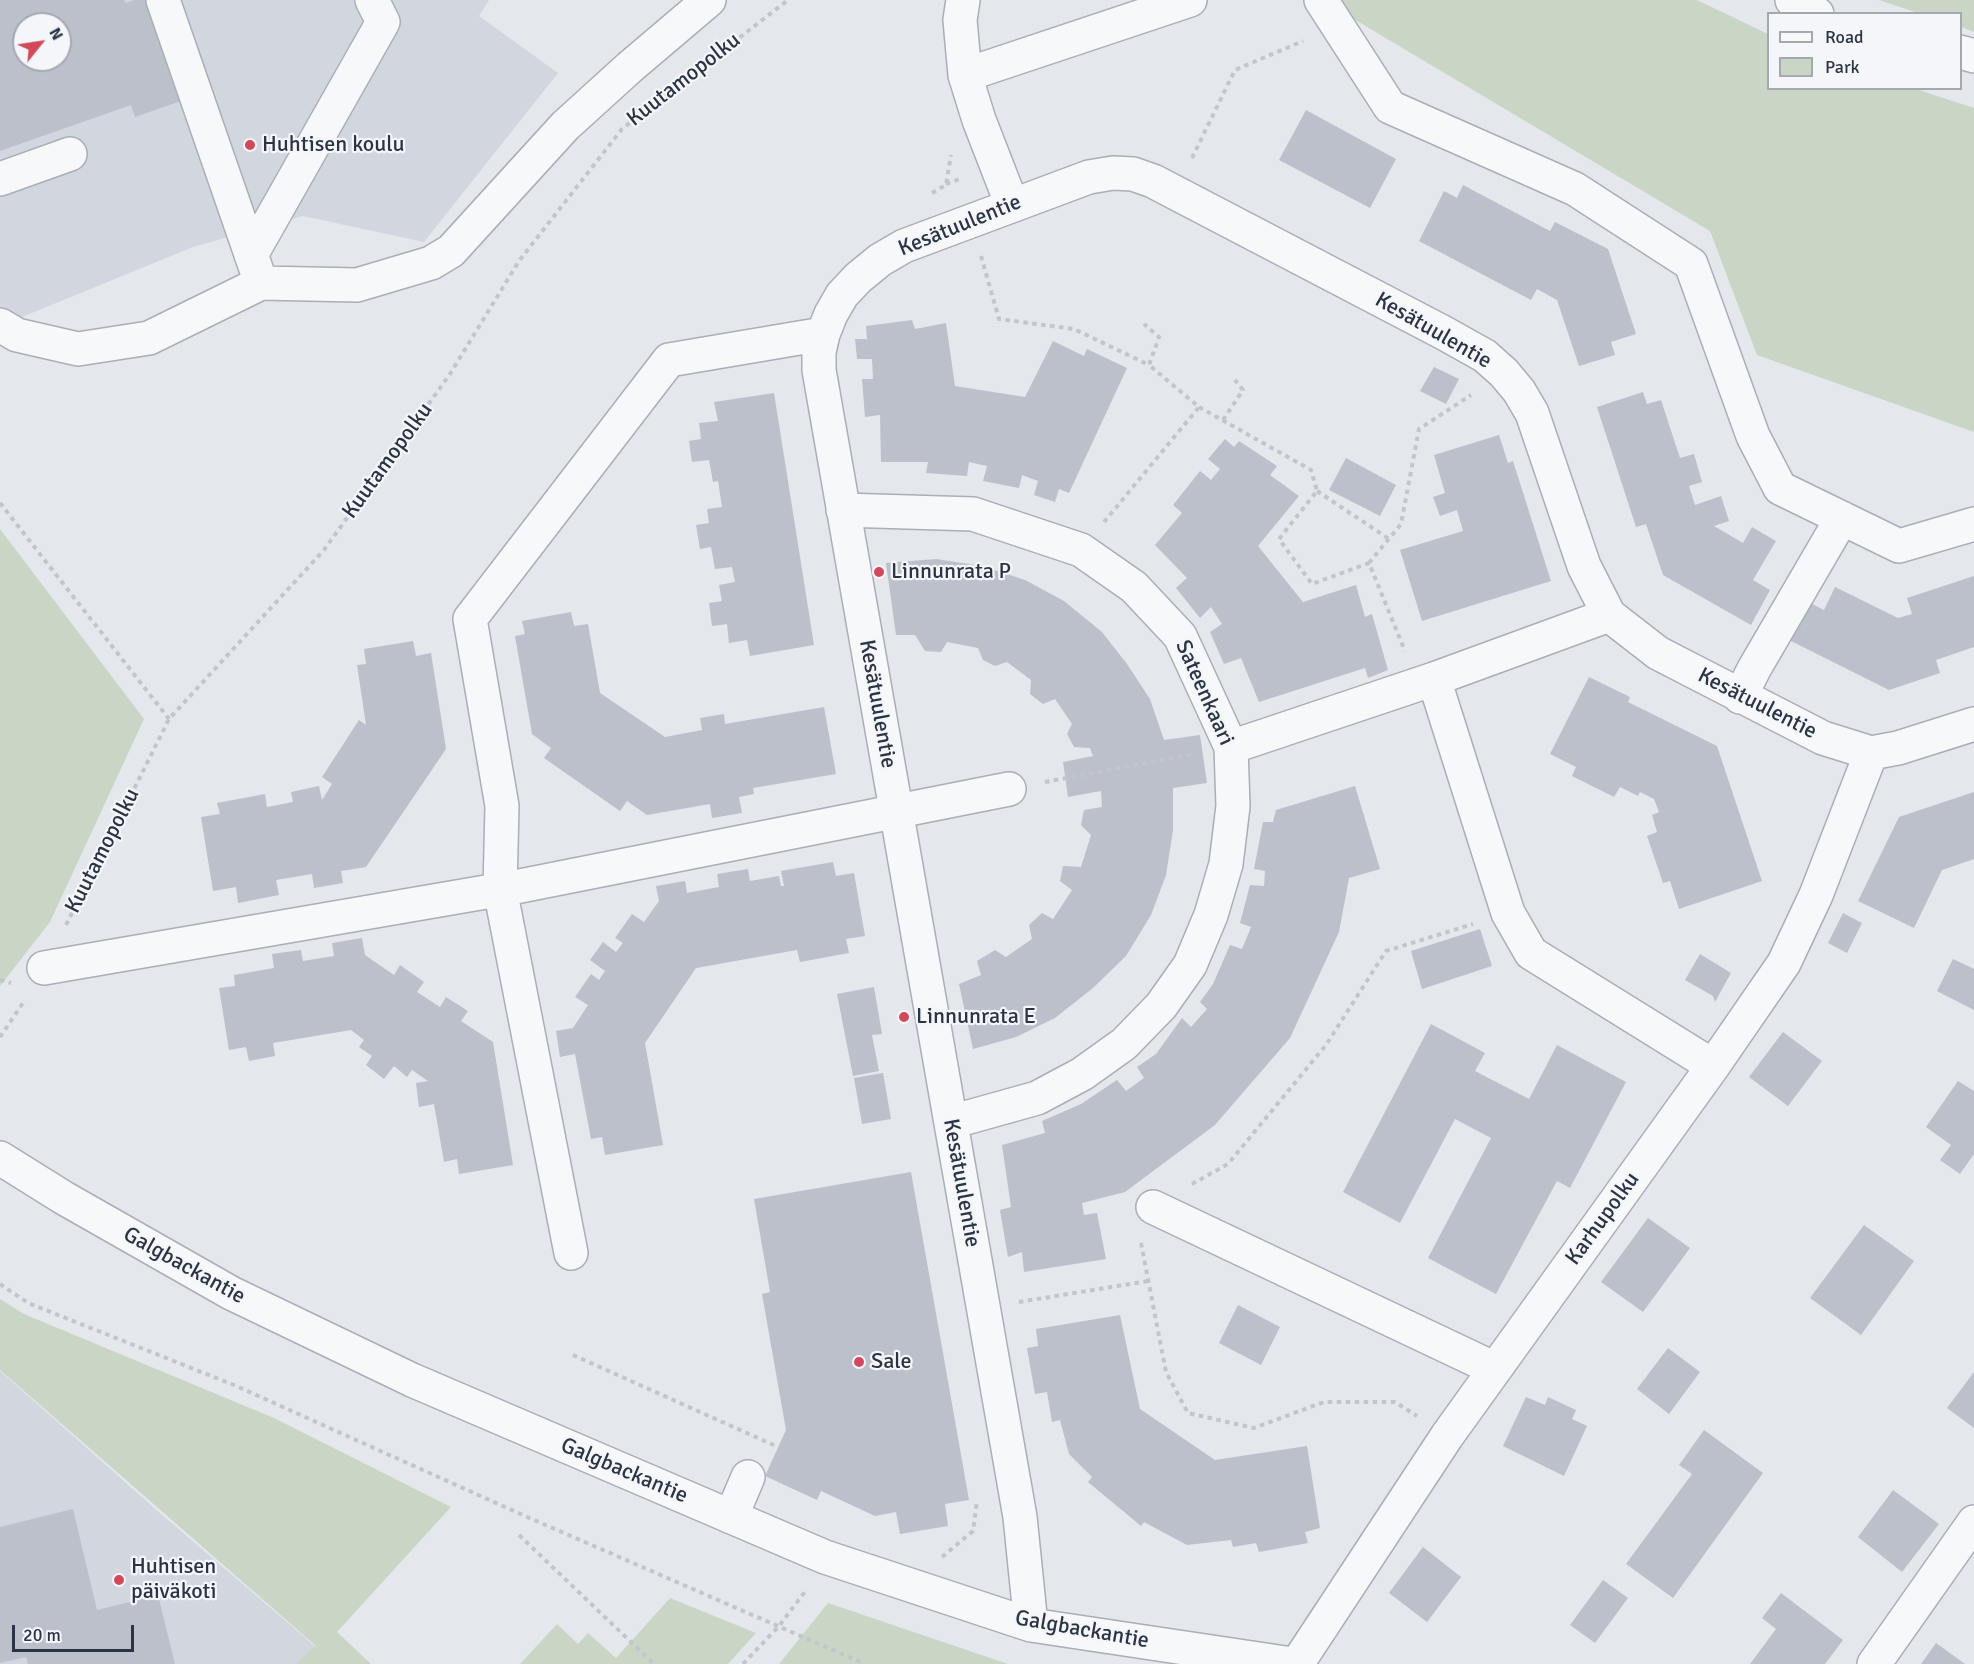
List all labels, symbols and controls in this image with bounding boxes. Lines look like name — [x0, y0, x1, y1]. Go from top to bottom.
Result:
north arrow — [12, 12, 72, 72]
legend — [1767, 12, 1962, 90]
text: N — [44, 24, 67, 44]
text: Road — [1825, 26, 1864, 48]
street label: Kuutamopolku — [622, 27, 746, 133]
text: Park — [1825, 56, 1860, 78]
place label: Huhtisen koulu — [262, 132, 404, 158]
marker: Huhtisen koulu — [243, 138, 257, 152]
street label: Kesätuulentie — [895, 189, 1025, 263]
street label: Kesätuulentie — [1370, 287, 1496, 375]
street label: Kuutamopolku — [337, 398, 439, 524]
place label: Linnunrata P — [891, 559, 1011, 585]
marker: Linnunrata P — [872, 565, 886, 579]
street label: Sateenkaari — [1169, 636, 1239, 750]
street label: Kesätuulentie — [853, 638, 901, 770]
street label: Kesätuulentie — [1693, 663, 1821, 745]
street label: Kuutamopolku — [60, 784, 146, 918]
place label: Linnunrata E — [916, 1004, 1036, 1030]
marker: Linnunrata E — [897, 1010, 911, 1024]
street label: Kesätuulentie — [937, 1117, 985, 1249]
street label: Karhupolku — [1560, 1167, 1646, 1271]
street label: Galgbackantie — [118, 1222, 250, 1310]
place label: Sale — [871, 1349, 912, 1375]
marker: Sale — [852, 1355, 866, 1369]
street label: Galgbackantie — [557, 1432, 691, 1510]
place label: Huhtisen päiväkoti — [131, 1554, 216, 1606]
marker: Huhtisen päiväkoti — [112, 1573, 126, 1587]
street label: Galgbackantie — [1013, 1605, 1151, 1655]
scale bar — [15, 1613, 136, 1651]
text: 20 m — [23, 1624, 61, 1646]

